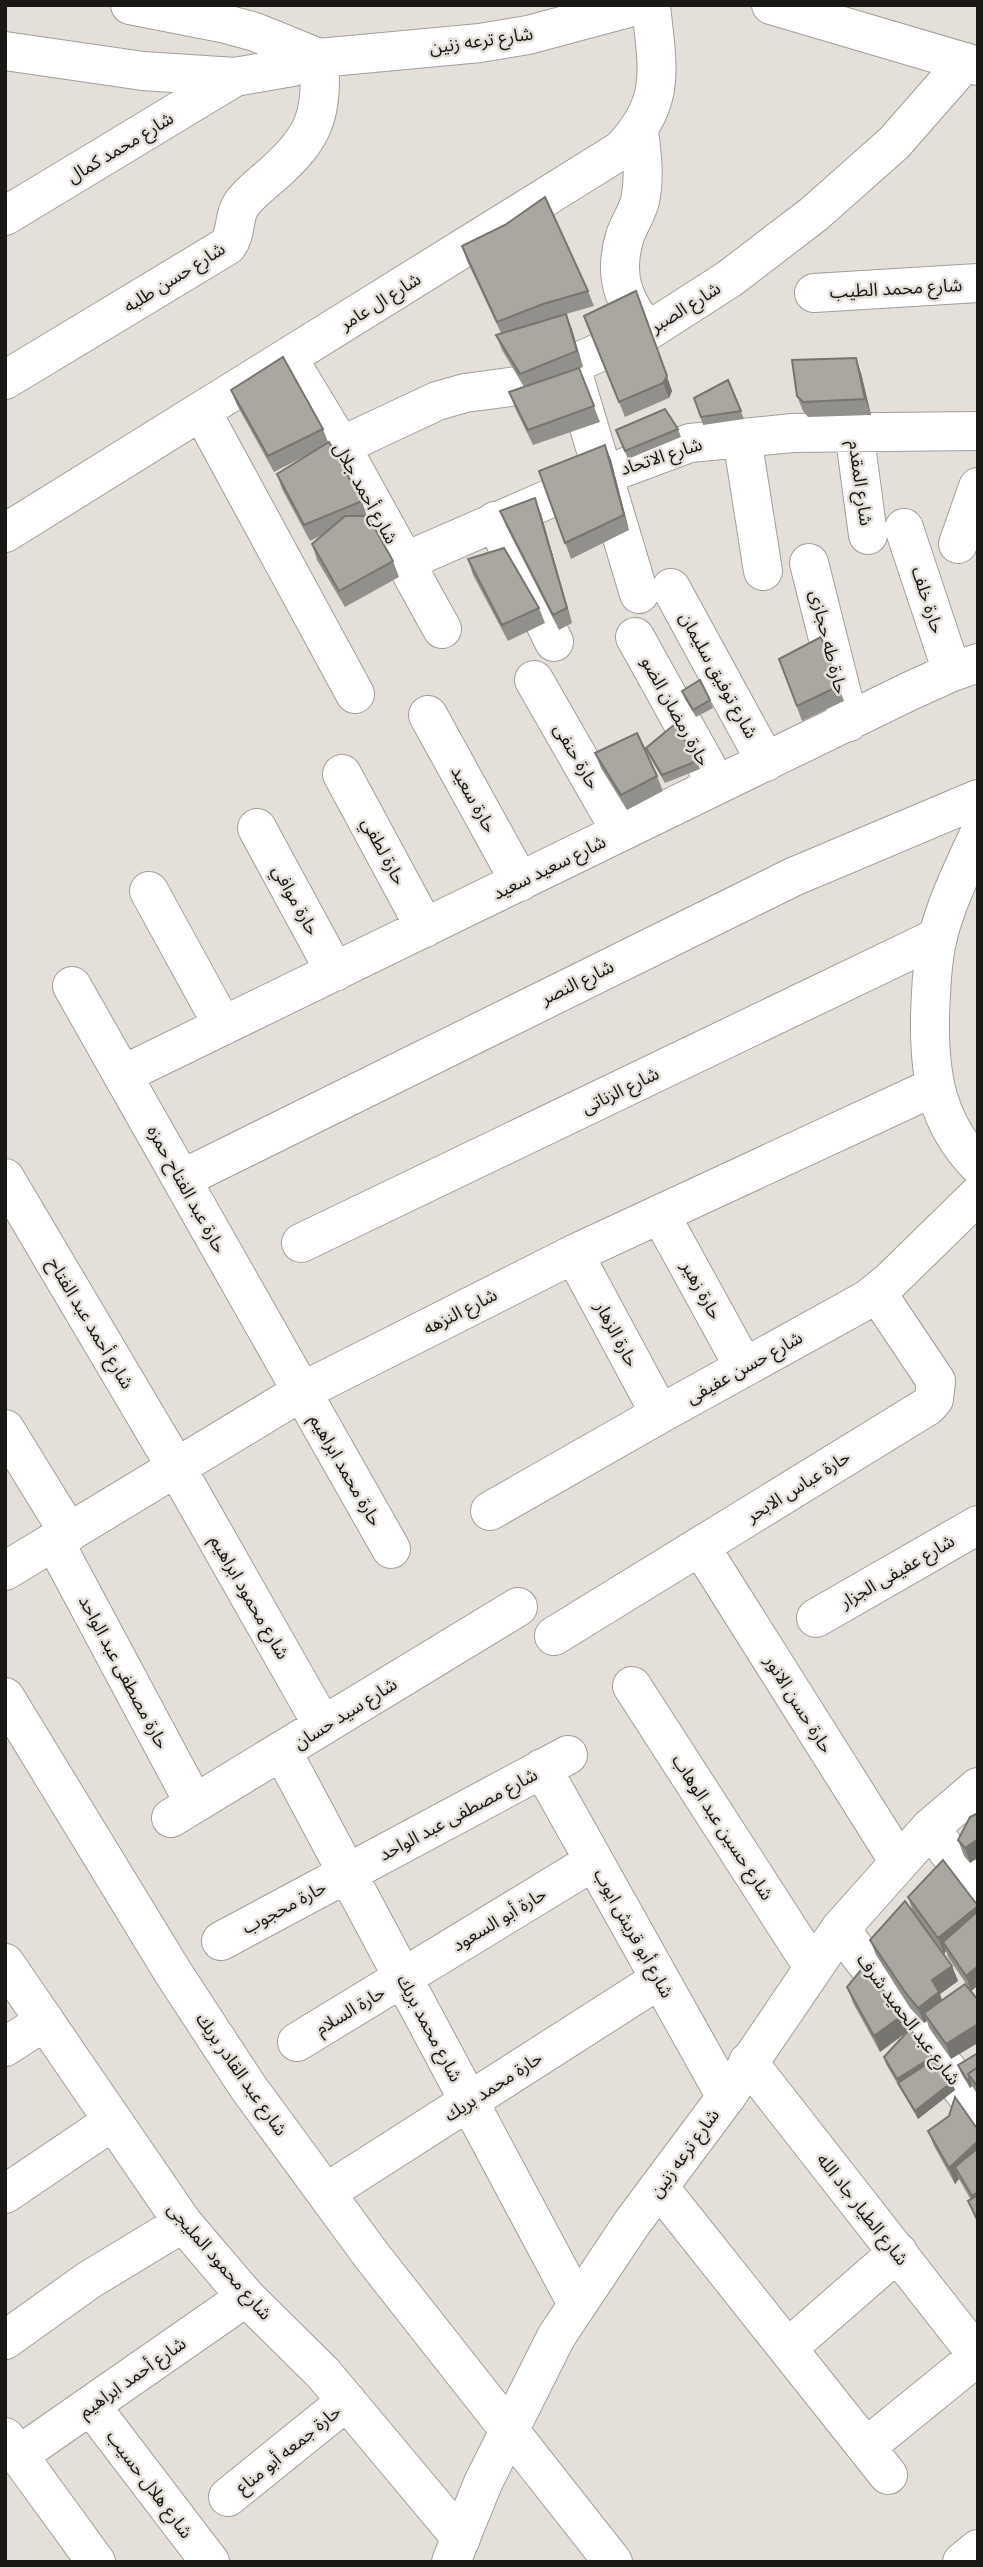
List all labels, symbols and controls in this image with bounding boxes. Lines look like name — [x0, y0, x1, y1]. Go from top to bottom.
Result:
street label: شارع ترعه زنين — [428, 22, 535, 62]
street label: شارع محمد كمال — [63, 107, 179, 190]
street label: شارع حسن طلبه — [120, 238, 231, 320]
street label: شارع ال عامر — [335, 268, 426, 338]
street label: شارع محمد الطيب — [829, 274, 963, 306]
street label: شارع الصبر — [645, 277, 726, 341]
street label: شارع الاتحاد — [617, 433, 706, 483]
street label: شارع أحمد جلال — [326, 439, 403, 549]
street label: شارع المقدم — [841, 439, 877, 528]
street label: حارة خلف — [906, 564, 949, 636]
street label: حارة طه حجازى — [805, 588, 852, 696]
street label: شارع توفيق سليمان — [672, 608, 762, 744]
street label: حارة رمضان الضو — [636, 652, 715, 770]
street label: حارة حنفى — [549, 719, 604, 793]
street label: حارة سعيد — [446, 762, 501, 837]
street label: حارة لطفي — [355, 814, 410, 890]
street label: شارع سعيد سعيد — [489, 831, 611, 907]
street label: حارة موافي — [265, 861, 324, 940]
street label: شارع النصر — [536, 955, 619, 1013]
street label: شارع الزناتى — [578, 1062, 664, 1121]
street label: حارة عبد الفتاح حمزه — [141, 1121, 231, 1258]
street label: شارع أحمد عبد الفتاح — [40, 1254, 139, 1394]
street label: حارة زهير — [676, 1256, 727, 1323]
street label: شارع النزهه — [420, 1283, 502, 1342]
street label: حارة الزهار — [590, 1297, 643, 1371]
street label: شارع حسن عفيفى — [682, 1326, 808, 1411]
street label: حارة محمد ابراهيم — [303, 1410, 387, 1531]
street label: حارة عباس الابحر — [741, 1446, 854, 1528]
street label: شارع عفيفى الجزار — [835, 1530, 960, 1616]
street label: شارع محمود ابراهيم — [203, 1531, 294, 1665]
street label: حارة مصطفى عبد الواحد — [74, 1592, 173, 1753]
street label: حارة حسن الانور — [759, 1650, 837, 1757]
street label: شارع سيد حسان — [290, 1673, 403, 1756]
street label: شارع حسين عبد الوهاب — [665, 1750, 778, 1906]
street label: شارع مصطفى عبد الواحد — [375, 1763, 543, 1868]
street label: شارع أبو قريش ايوب — [586, 1865, 678, 2003]
street label: حارة محجوب — [238, 1876, 330, 1939]
street label: حارة أبو السعود — [448, 1882, 550, 1956]
street label: شارع عبد الحميد شرف — [850, 1949, 965, 2091]
street label: شارع محمد بريك — [389, 1971, 467, 2087]
street label: حارة السلام — [312, 1981, 391, 2042]
street label: شارع عبد القادر بريك — [189, 2009, 292, 2142]
street label: حارة محمد بريك — [440, 2047, 546, 2126]
street label: شارع ترعه زنين — [645, 2105, 726, 2204]
street label: شارع الطيار جاد الله — [810, 2149, 913, 2272]
street label: شارع محمود المليجى — [160, 2198, 277, 2327]
street label: شارع أحمد ابراهيم — [74, 2332, 192, 2425]
street label: حارة جمعه أبو مناع — [231, 2400, 347, 2501]
street label: شارع هلال حسيب — [99, 2426, 197, 2545]

